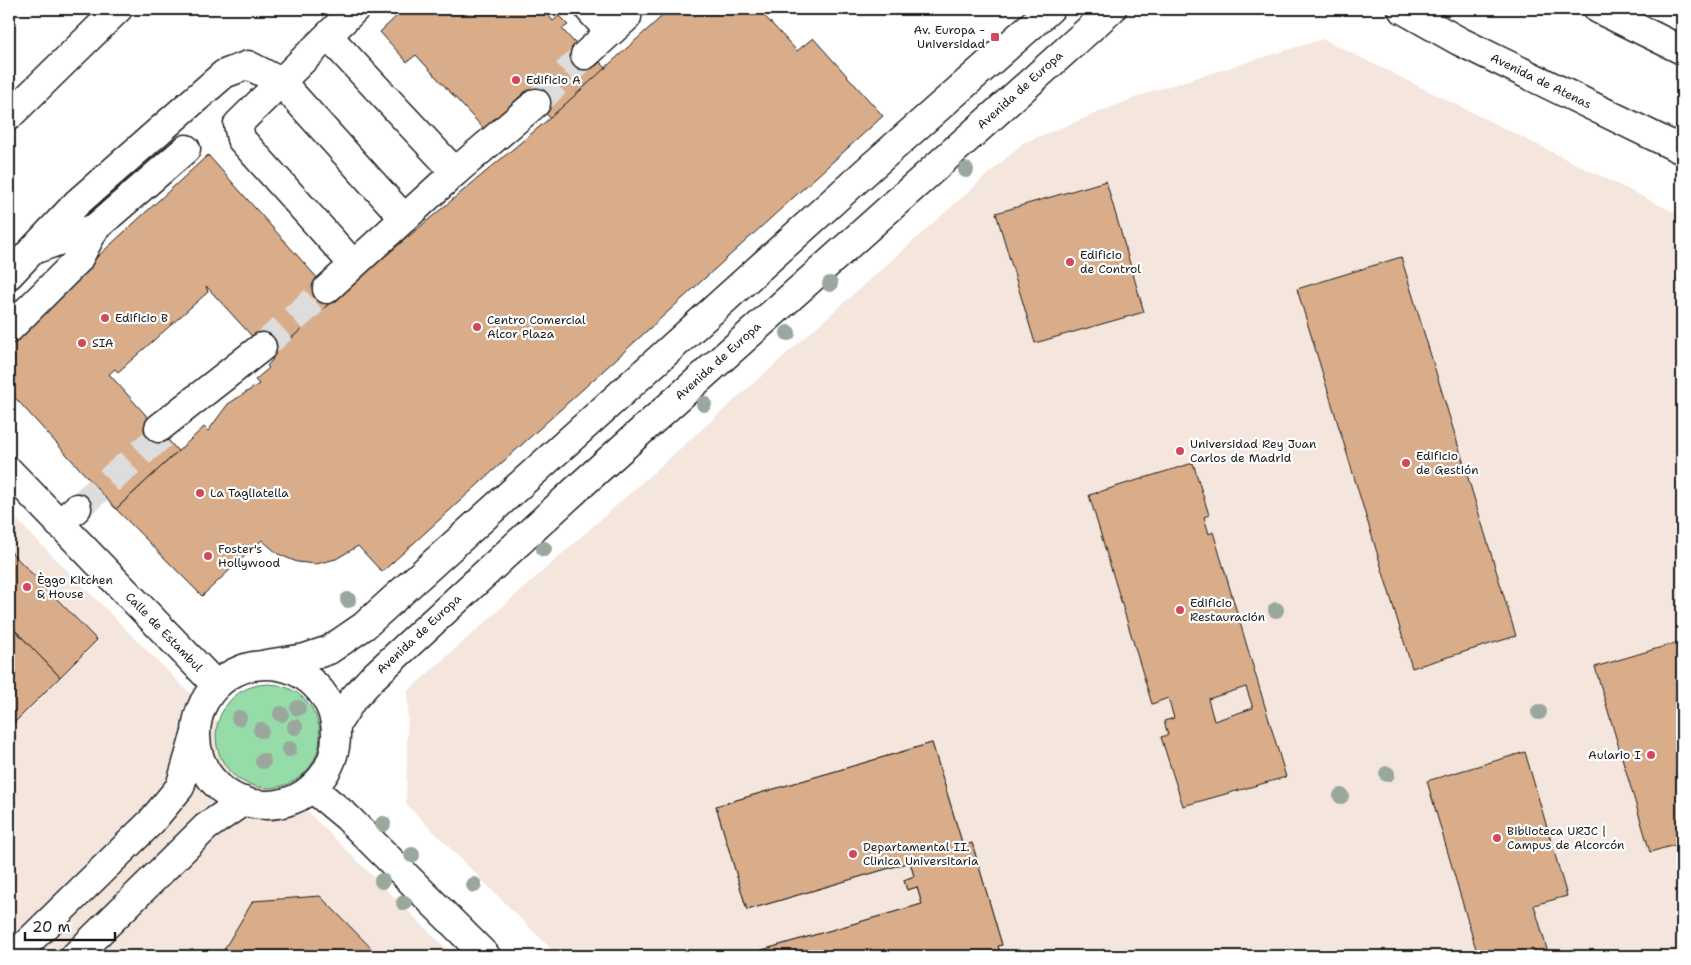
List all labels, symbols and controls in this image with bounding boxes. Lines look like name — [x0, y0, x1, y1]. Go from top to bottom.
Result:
place label: Av. Europa - Universidad — [914, 22, 985, 52]
marker: Av. Europa - Universidad — [989, 31, 1001, 43]
street label: Avenida de Europa — [974, 47, 1067, 133]
street label: Avenida de Atenas — [1488, 50, 1594, 112]
place label: Edificio A — [526, 72, 581, 88]
marker: Edificio A — [510, 74, 522, 86]
place label: Edificio de Control — [1080, 247, 1141, 277]
marker: Edificio de Control — [1064, 256, 1076, 268]
place label: Edificio B — [115, 310, 168, 326]
marker: Edificio B — [99, 312, 111, 324]
place label: Centro Comercial Alcor Plaza — [487, 312, 586, 342]
street label: Avenida de Europa — [672, 318, 765, 404]
marker: Centro Comercial Alcor Plaza — [471, 321, 483, 333]
place label: SIA — [92, 335, 114, 351]
marker: SIA — [76, 337, 88, 349]
place label: Universidad Rey Juan Carlos de Madrid — [1190, 436, 1316, 466]
marker: Universidad Rey Juan Carlos de Madrid — [1174, 445, 1186, 457]
place label: Edificio de Gestión — [1416, 448, 1479, 478]
marker: Edificio de Gestión — [1400, 457, 1412, 469]
place label: La Tagliatella — [210, 485, 289, 501]
marker: La Tagliatella — [194, 487, 206, 499]
place label: Foster's Hollywood — [218, 541, 281, 571]
marker: Foster's Hollywood — [202, 550, 214, 562]
place label: Èggo Kitchen & House — [37, 572, 113, 602]
marker: Èggo Kitchen & House — [21, 581, 33, 593]
street label: Calle de Estambul — [122, 589, 206, 675]
street label: Avenida de Europa — [373, 590, 465, 677]
place label: Edificio Restauración — [1190, 595, 1265, 625]
marker: Edificio Restauración — [1174, 604, 1186, 616]
place label: Aulario I — [1588, 747, 1641, 763]
marker: Aulario I — [1645, 749, 1657, 761]
place label: Biblioteca URJC | Campus de Alcorcón — [1507, 823, 1624, 853]
marker: Biblioteca URJC | Campus de Alcorcón — [1491, 832, 1503, 844]
place label: Departamental II. Clinica Universitaria — [863, 839, 979, 869]
marker: Departamental II. Clinica Universitaria — [847, 848, 859, 860]
scale bar — [25, 910, 115, 942]
text: 20 m — [32, 917, 71, 937]

